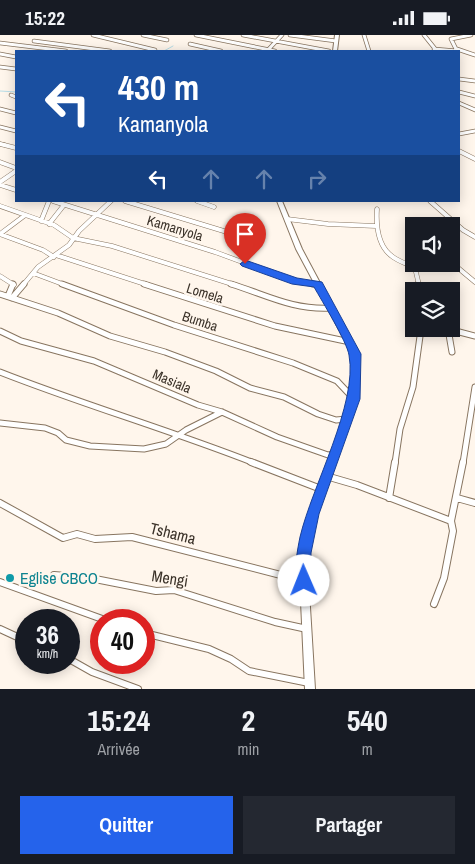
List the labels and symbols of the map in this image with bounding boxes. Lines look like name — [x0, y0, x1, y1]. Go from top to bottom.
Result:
street label: Kamanyola — [145, 211, 206, 245]
pin — [224, 213, 266, 264]
street label: Lomela — [184, 279, 226, 307]
street label: Bumba — [180, 307, 221, 335]
street label: Masiala — [150, 365, 195, 397]
street label: Tshama — [148, 517, 199, 549]
position arrow — [277, 554, 329, 606]
street label: Mengi — [150, 564, 190, 592]
place label: Eglise CBCO — [20, 567, 98, 589]
marker: Eglise CBCO — [4, 572, 16, 584]
speed limit sign: 40 — [90, 609, 155, 674]

